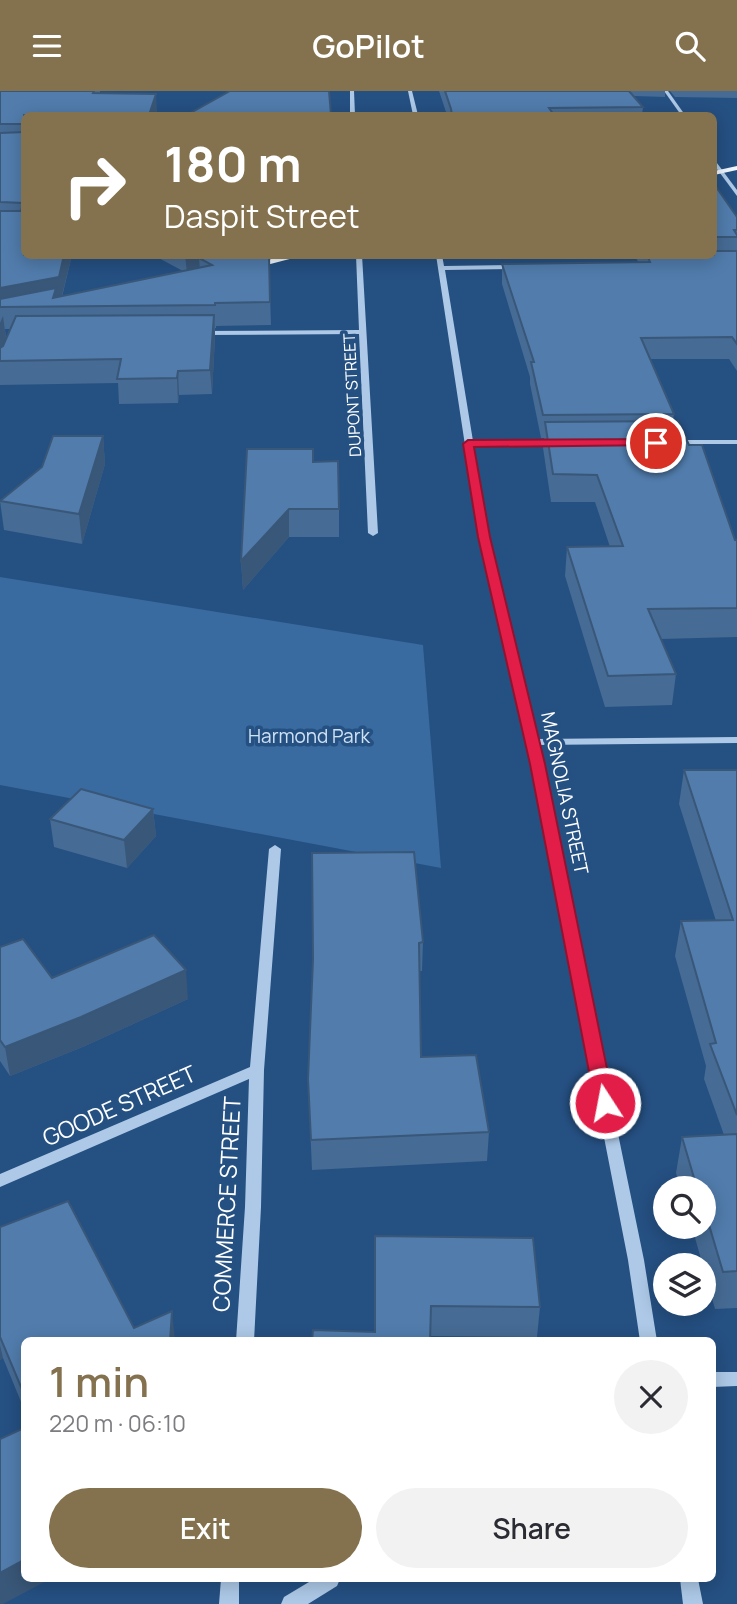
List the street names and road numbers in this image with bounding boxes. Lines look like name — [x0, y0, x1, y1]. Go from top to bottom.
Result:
street label: DUPONT STREET — [338, 332, 366, 457]
street label: MAGNOLIA STREET — [535, 709, 595, 877]
street label: GOODE STREET — [37, 1057, 201, 1153]
street label: COMMERCE STREET — [204, 1095, 248, 1313]

